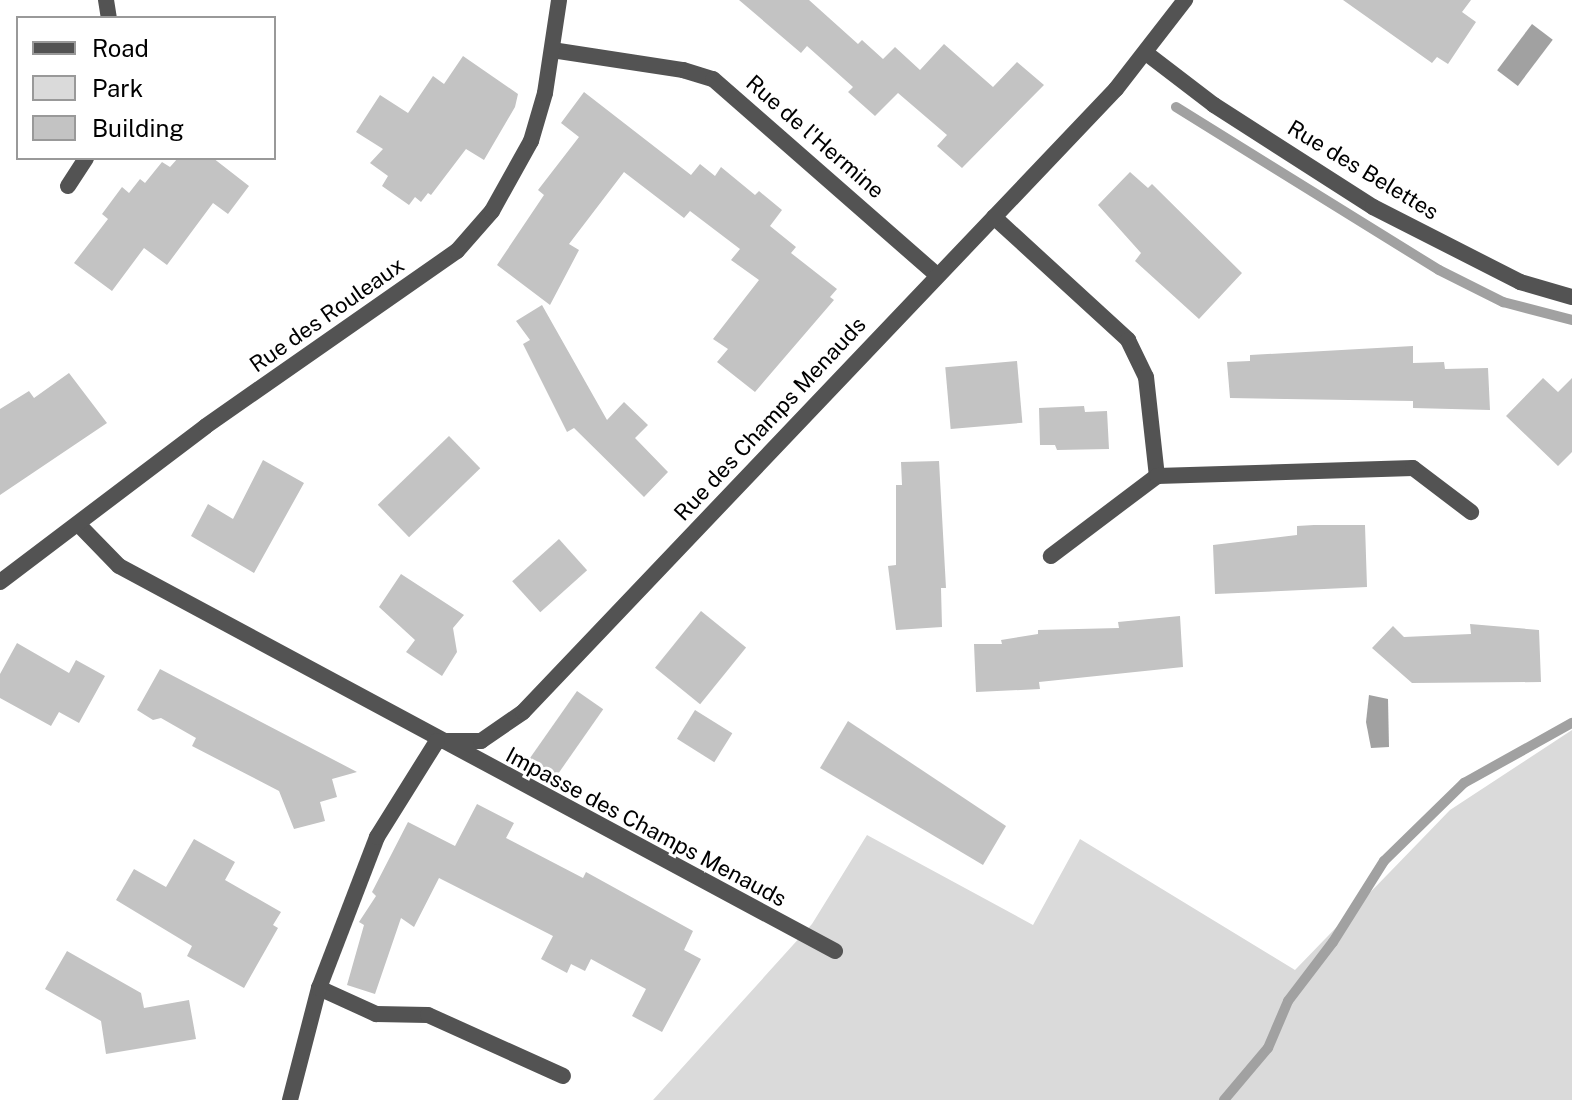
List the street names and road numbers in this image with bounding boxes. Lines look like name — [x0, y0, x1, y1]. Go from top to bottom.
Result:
street label: Rue de l'Hermine — [740, 70, 890, 204]
street label: Rue des Belettes — [1283, 114, 1443, 226]
street label: Rue des Rouleaux — [245, 252, 409, 378]
street label: Rue des Champs Menauds — [668, 311, 872, 527]
street label: Impasse des Champs Menauds — [501, 742, 791, 912]

